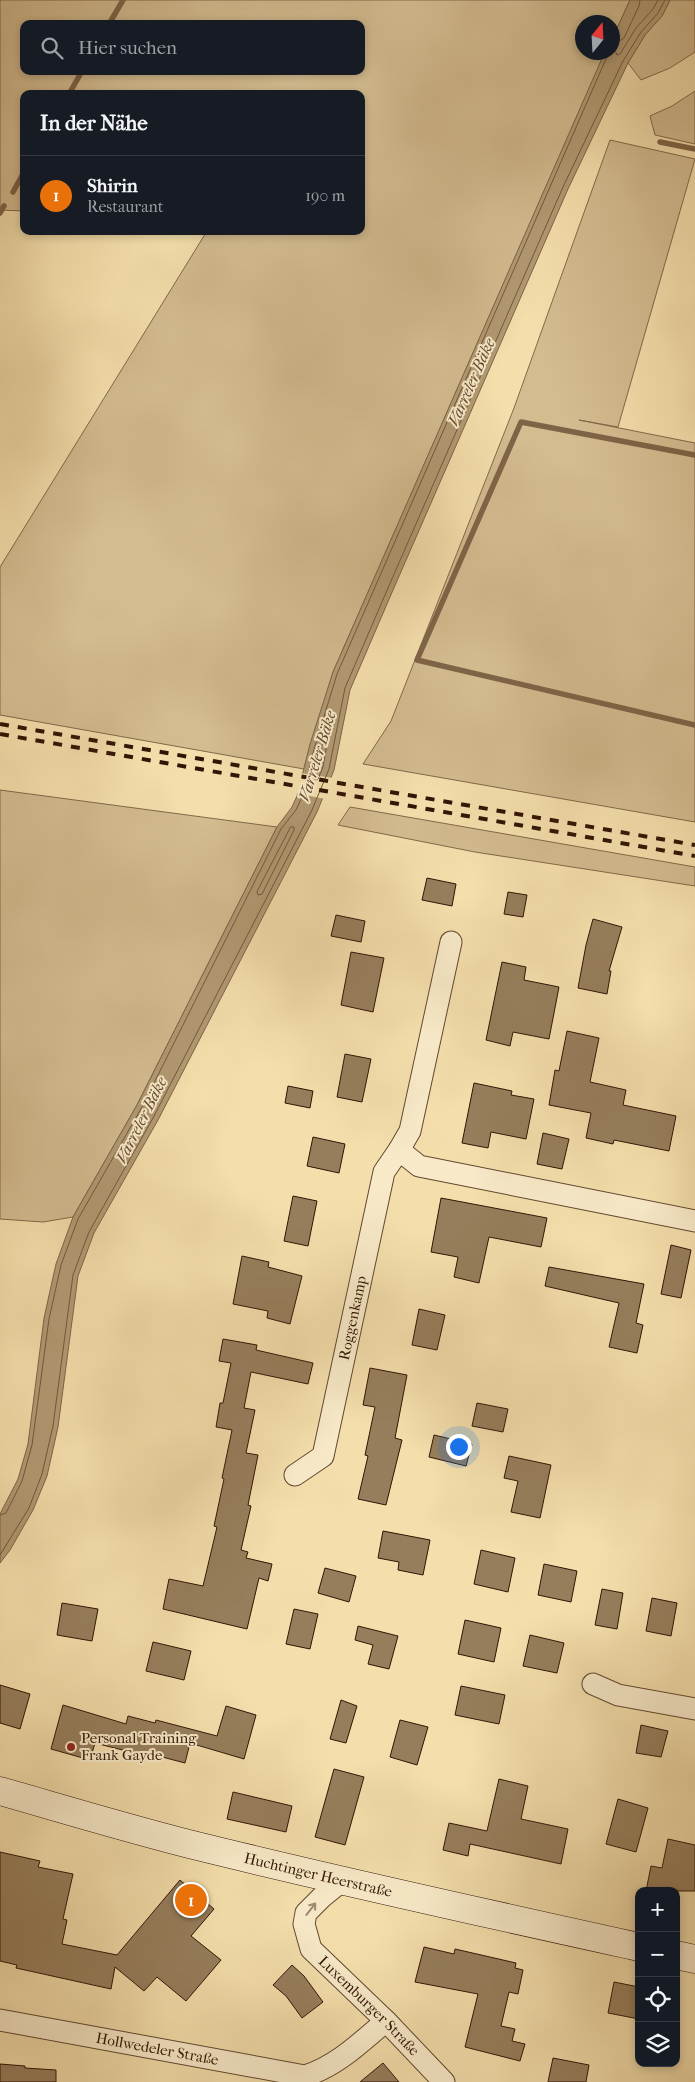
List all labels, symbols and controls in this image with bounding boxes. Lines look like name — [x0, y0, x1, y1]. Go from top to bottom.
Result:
north arrow — [575, 15, 620, 60]
search box — [20, 20, 365, 75]
icon: search — [38, 34, 66, 62]
text: Hier suchen — [78, 37, 177, 59]
text: In der Nähe — [40, 111, 148, 135]
text: Shirin — [87, 175, 138, 197]
text: 1 — [53, 186, 59, 205]
text: 190 m — [305, 186, 345, 205]
text: Restaurant — [87, 197, 163, 216]
water label: Varreler Bäke — [443, 335, 499, 429]
water label: Varreler Bäke — [294, 708, 340, 803]
water label: Varreler Bäke — [111, 1074, 171, 1166]
street label: Roggenkamp — [335, 1274, 370, 1362]
your location — [446, 1434, 472, 1460]
place label: Personal Training Frank Gayde — [81, 1729, 197, 1764]
marker: Personal Training Frank Gayde — [65, 1741, 77, 1753]
street label: Huchtinger Heerstraße — [242, 1849, 394, 1901]
pin: 1 — [175, 1881, 207, 1919]
map controls — [635, 1887, 680, 2067]
button: + — [635, 1887, 680, 1932]
one-way arrow — [305, 1903, 316, 1916]
button: − — [635, 1932, 680, 1977]
street label: Luxemburger Straße — [315, 1952, 424, 2060]
button: locate — [635, 1977, 680, 2022]
button: layers — [635, 2022, 680, 2067]
street label: Hollwedeler Straße — [95, 2029, 221, 2069]

